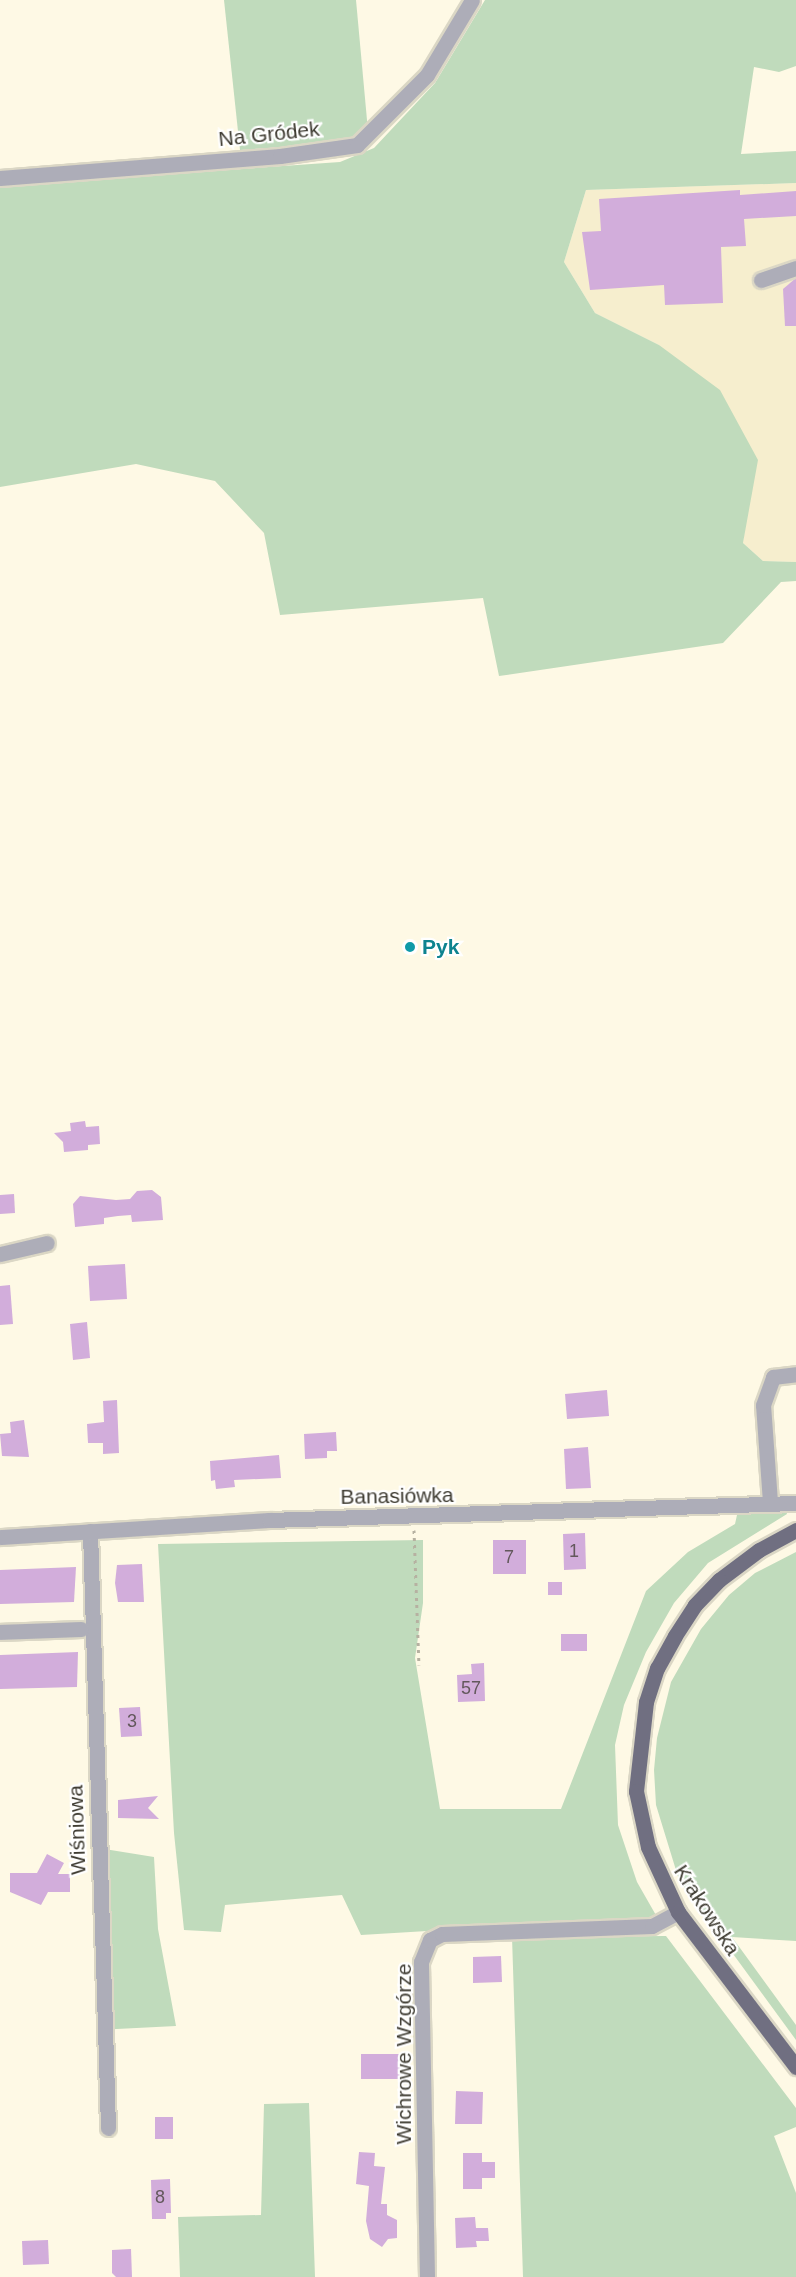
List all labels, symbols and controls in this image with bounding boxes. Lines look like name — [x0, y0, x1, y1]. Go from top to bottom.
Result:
street label: Na Gródek — [217, 116, 321, 152]
place label: Pyk — [422, 934, 459, 960]
marker: Pyk — [403, 940, 417, 954]
street label: Banasiówka — [340, 1482, 454, 1510]
house number: 1 — [569, 1540, 579, 1562]
house number: 7 — [504, 1546, 514, 1568]
house number: 57 — [461, 1677, 481, 1699]
house number: 3 — [127, 1710, 137, 1732]
street label: Wiśniowa — [63, 1785, 91, 1875]
street label: Krakowska — [668, 1860, 746, 1960]
street label: Wichrowe Wzgórze — [391, 1964, 417, 2144]
house number: 8 — [155, 2186, 165, 2208]

